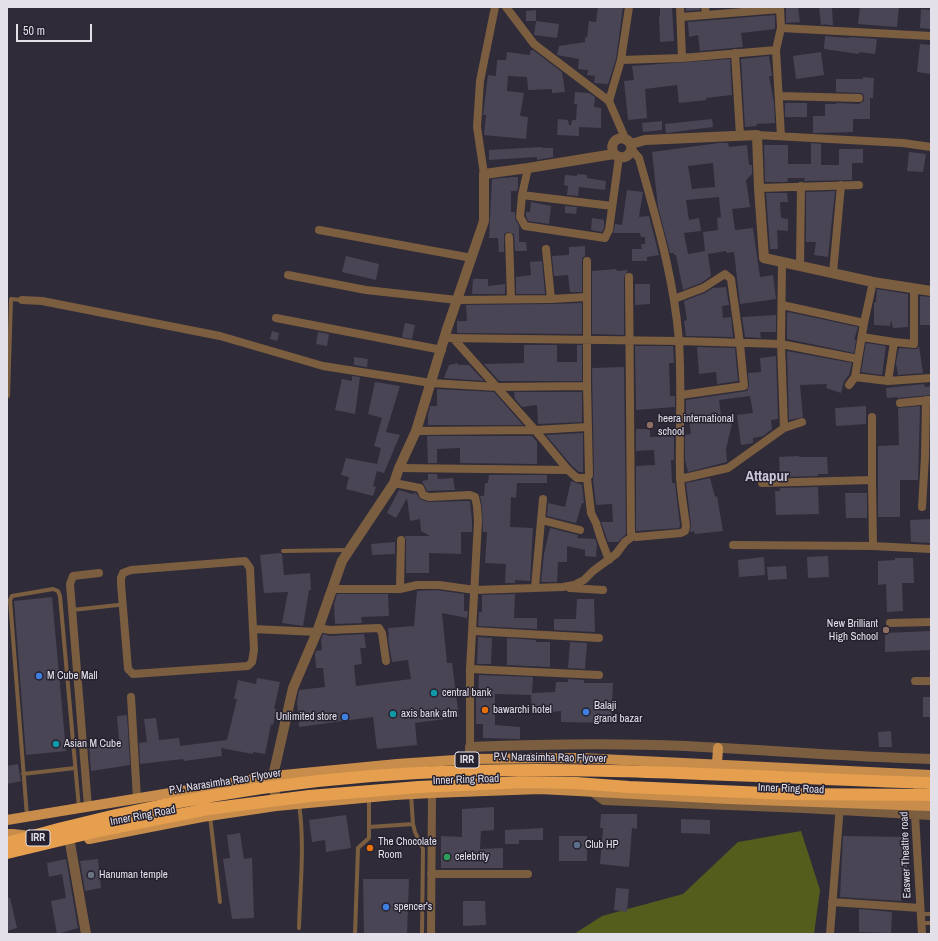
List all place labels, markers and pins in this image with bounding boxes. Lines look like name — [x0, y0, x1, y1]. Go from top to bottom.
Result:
place label: heera international school — [658, 412, 734, 438]
marker: heera international school — [645, 420, 655, 430]
place label: New Brilliant High School — [827, 617, 878, 643]
marker: New Brilliant High School — [881, 625, 891, 635]
place label: M Cube Mall — [47, 669, 98, 683]
marker: M Cube Mall — [34, 671, 44, 681]
place label: central bank — [442, 686, 491, 700]
marker: central bank — [429, 688, 439, 698]
place label: Balaji grand bazar — [594, 699, 642, 725]
place label: bawarchi hotel — [493, 703, 552, 717]
marker: bawarchi hotel — [480, 705, 490, 715]
place label: axis bank atm — [401, 707, 457, 721]
marker: Balaji grand bazar — [581, 707, 591, 717]
marker: axis bank atm — [388, 709, 398, 719]
place label: Unlimited store — [276, 710, 337, 724]
marker: Unlimited store — [340, 712, 350, 722]
place label: Asian M Cube — [64, 737, 121, 751]
marker: Asian M Cube — [51, 739, 61, 749]
place label: The Chocolate Room — [378, 835, 437, 861]
place label: Club HP — [585, 838, 619, 852]
marker: Club HP — [572, 840, 582, 850]
marker: The Chocolate Room — [365, 843, 375, 853]
place label: celebrity — [455, 850, 489, 864]
marker: celebrity — [442, 852, 452, 862]
place label: Hanuman temple — [99, 868, 168, 882]
marker: Hanuman temple — [86, 870, 96, 880]
place label: spencer's — [394, 900, 432, 914]
marker: spencer's — [381, 902, 391, 912]

